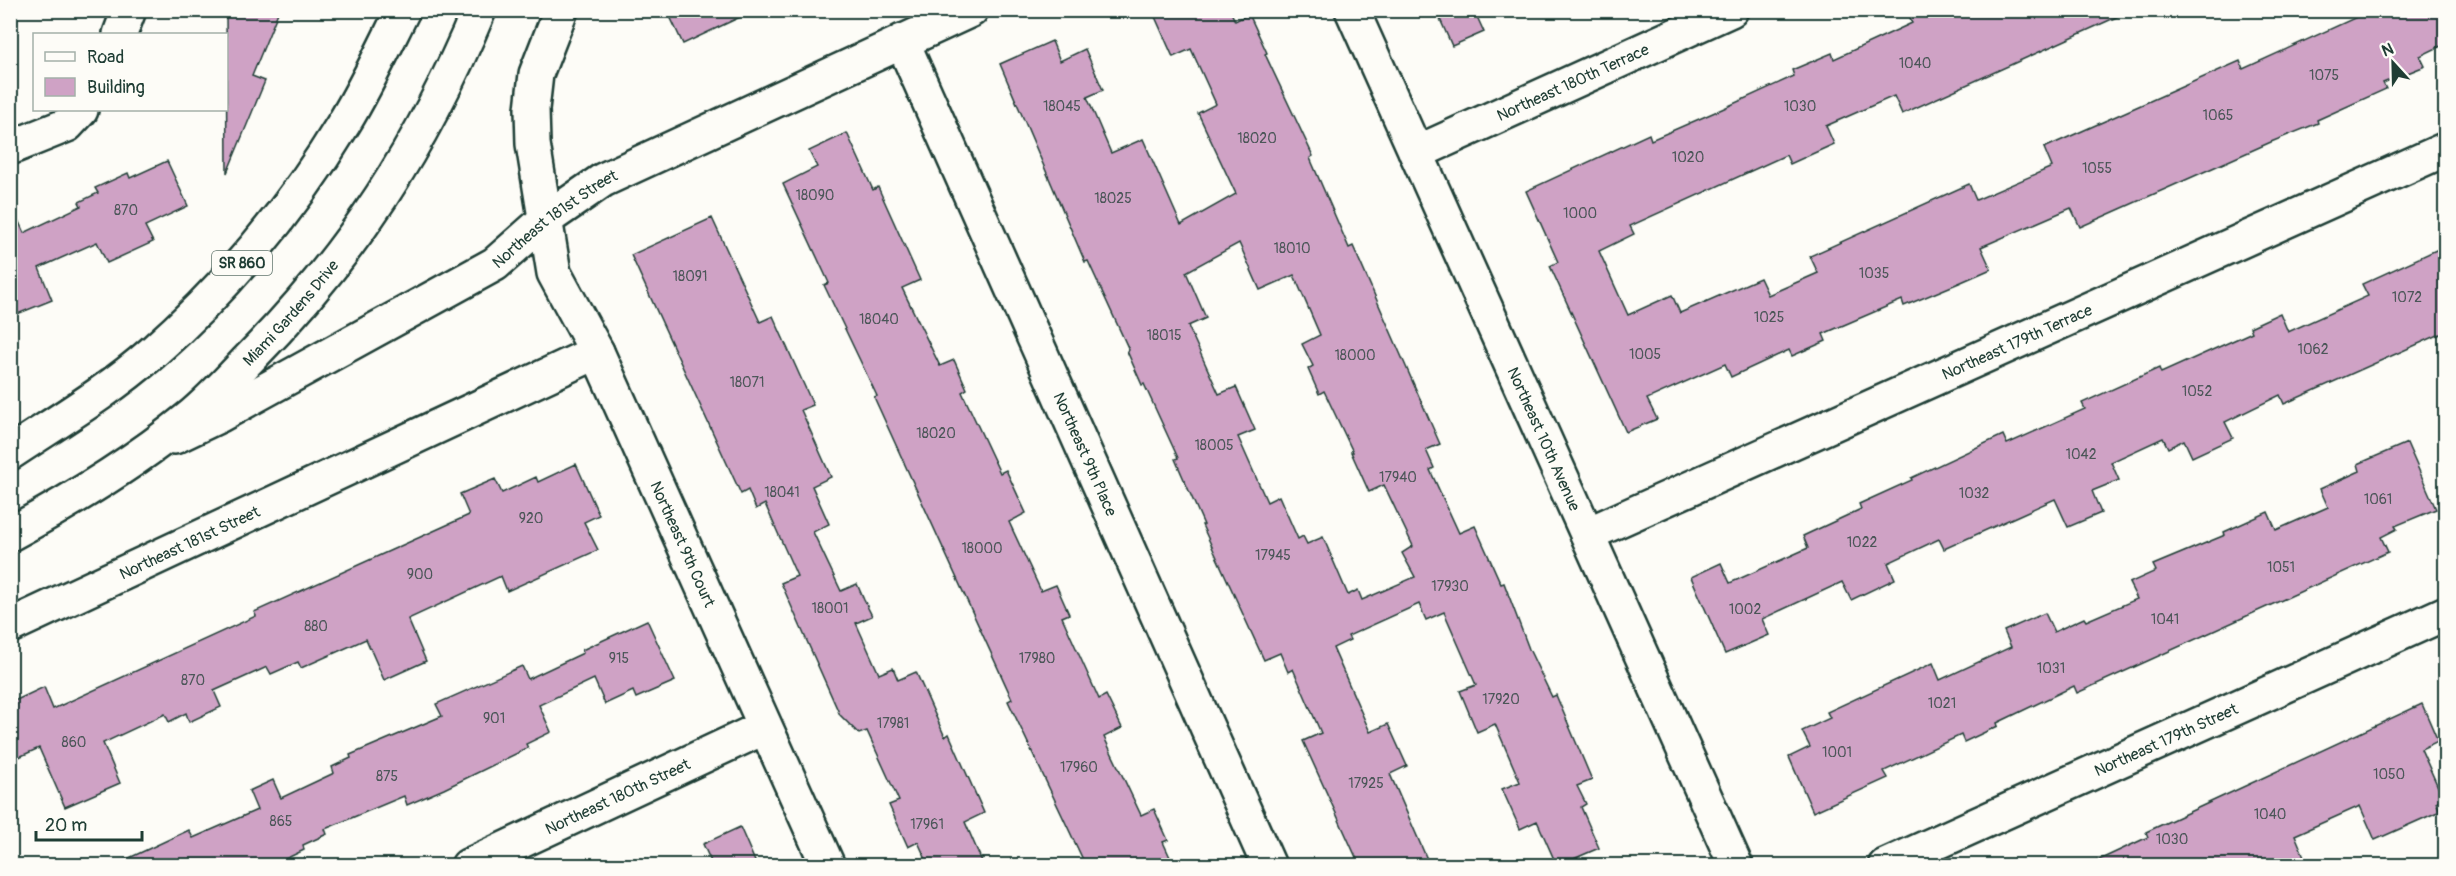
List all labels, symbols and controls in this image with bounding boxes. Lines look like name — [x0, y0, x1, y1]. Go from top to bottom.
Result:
legend — [33, 33, 228, 111]
north arrow — [2363, 33, 2423, 93]
text: N — [2379, 39, 2397, 61]
street label: Northeast 180th Terrace — [1494, 40, 1652, 126]
text: Road — [87, 46, 124, 69]
house number: 1040 — [1899, 55, 1931, 72]
house number: 1075 — [2309, 67, 2339, 84]
text: Building — [87, 76, 145, 99]
house number: 18045 — [1043, 98, 1081, 115]
house number: 1030 — [1784, 98, 1816, 115]
house number: 1065 — [2203, 107, 2233, 124]
house number: 18020 — [1237, 130, 1277, 147]
house number: 1020 — [1672, 149, 1704, 166]
house number: 1055 — [2082, 160, 2112, 177]
street label: Northeast 181st Street — [488, 165, 621, 273]
house number: 18090 — [796, 187, 834, 204]
house number: 18025 — [1094, 190, 1132, 207]
house number: 870 — [114, 202, 138, 219]
house number: 1000 — [1563, 205, 1597, 222]
house number: 18010 — [1273, 240, 1311, 257]
road number: SR 860 — [212, 251, 272, 275]
street label: Miami Gardens Drive — [239, 256, 343, 371]
house number: 1035 — [1859, 265, 1889, 282]
house number: 18091 — [673, 268, 707, 285]
house number: 1072 — [2392, 289, 2422, 306]
street label: Northeast 179th Terrace — [1939, 300, 2096, 385]
house number: 1025 — [1754, 309, 1784, 326]
house number: 18040 — [859, 311, 899, 328]
house number: 18015 — [1146, 327, 1182, 344]
house number: 1062 — [2297, 341, 2329, 358]
house number: 1005 — [1629, 346, 1661, 363]
house number: 18000 — [1334, 347, 1376, 364]
street label: Northeast 10th Avenue — [1503, 364, 1584, 514]
house number: 18071 — [730, 374, 764, 391]
house number: 1052 — [2182, 383, 2212, 400]
street label: Northeast 9th Place — [1049, 389, 1121, 519]
house number: 18020 — [916, 425, 956, 442]
house number: 18005 — [1194, 437, 1234, 454]
house number: 1042 — [2066, 446, 2097, 463]
house number: 17940 — [1379, 469, 1417, 486]
street label: Northeast 9th Court — [645, 478, 720, 611]
house number: 18041 — [764, 484, 800, 501]
house number: 1032 — [1959, 485, 1990, 502]
house number: 1061 — [2364, 491, 2392, 508]
street label: Northeast 181st Street — [116, 502, 264, 585]
house number: 920 — [519, 510, 543, 527]
house number: 1022 — [1847, 534, 1878, 551]
house number: 18000 — [961, 540, 1003, 557]
house number: 17945 — [1255, 547, 1291, 564]
house number: 1051 — [2267, 559, 2295, 576]
house number: 900 — [407, 566, 433, 583]
house number: 17930 — [1431, 578, 1469, 595]
house number: 18001 — [811, 600, 849, 617]
house number: 1002 — [1729, 601, 1761, 618]
house number: 1041 — [2151, 611, 2179, 628]
house number: 880 — [304, 618, 328, 635]
house number: 915 — [609, 650, 629, 667]
house number: 17980 — [1019, 650, 1055, 667]
house number: 1031 — [2037, 660, 2065, 677]
house number: 870 — [181, 672, 205, 689]
house number: 17920 — [1482, 691, 1520, 708]
house number: 1021 — [1928, 695, 1956, 712]
street label: Northeast 179th Street — [2091, 699, 2242, 781]
house number: 901 — [483, 710, 505, 727]
house number: 17981 — [877, 715, 909, 732]
house number: 860 — [62, 734, 86, 751]
house number: 1001 — [1822, 744, 1852, 761]
street label: Northeast 180th Street — [542, 754, 694, 839]
house number: 17960 — [1060, 759, 1098, 776]
house number: 1050 — [2373, 766, 2405, 783]
house number: 875 — [376, 768, 398, 785]
house number: 17925 — [1348, 775, 1384, 792]
scale bar — [36, 804, 142, 842]
house number: 1040 — [2254, 806, 2286, 823]
house number: 865 — [270, 813, 292, 830]
text: 20 m — [45, 814, 87, 837]
house number: 17961 — [910, 816, 944, 833]
house number: 1030 — [2156, 831, 2188, 848]

